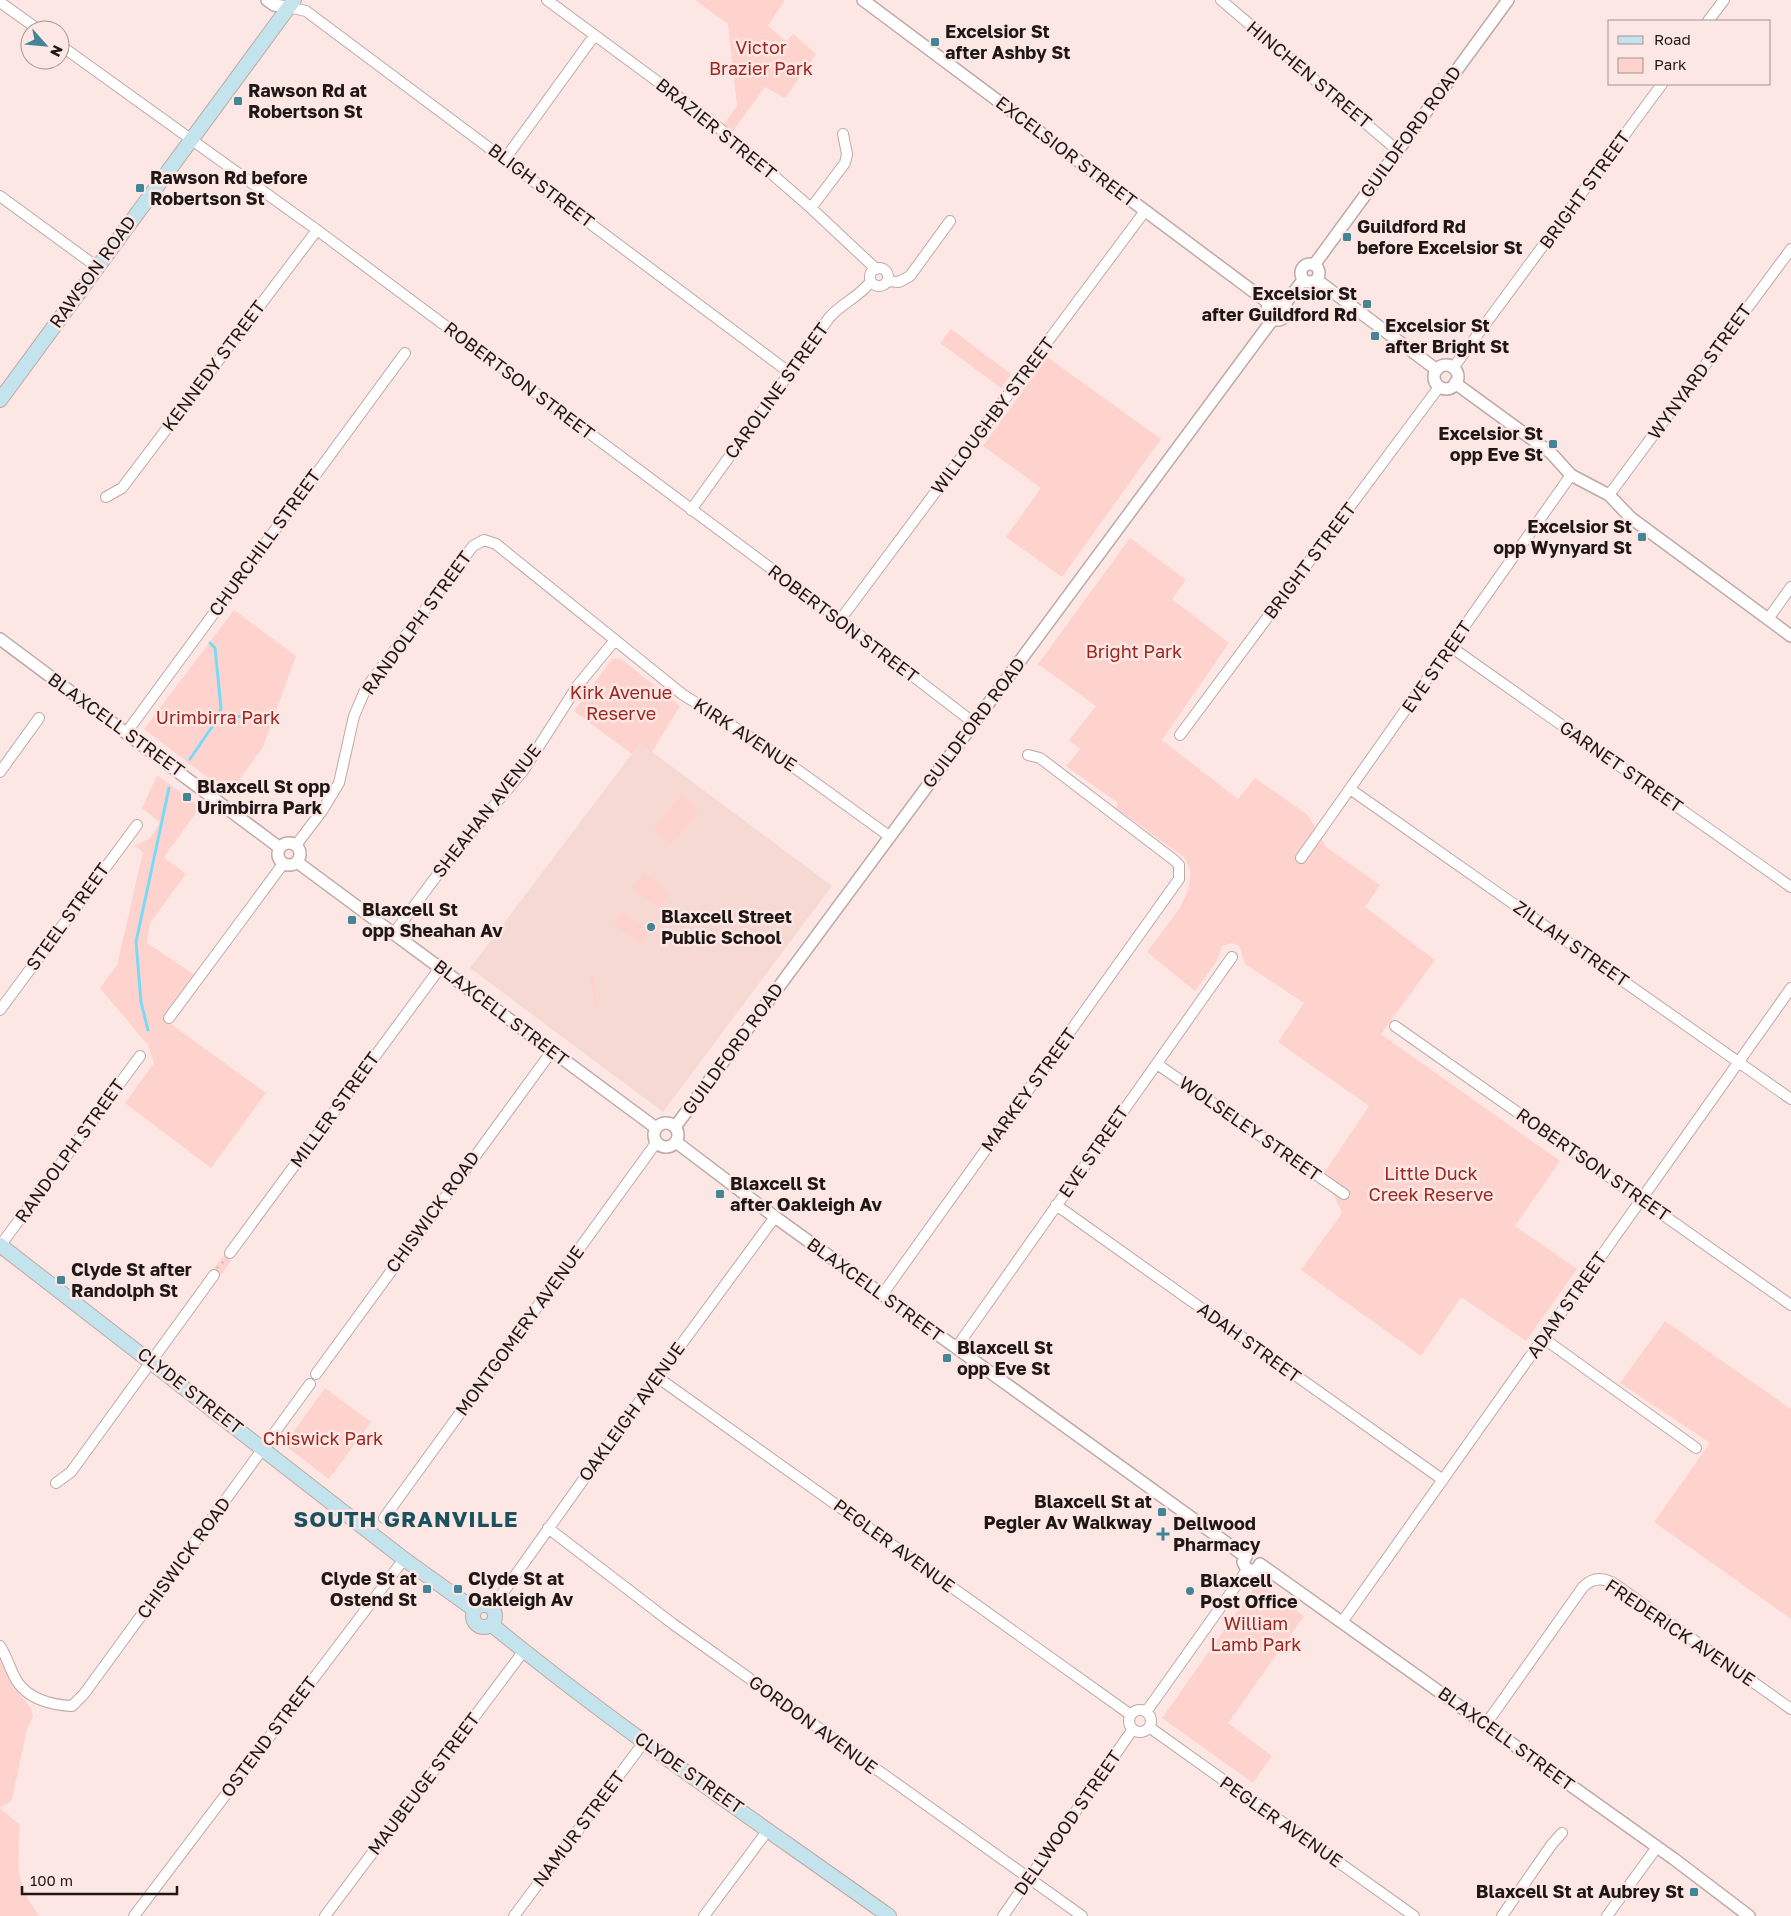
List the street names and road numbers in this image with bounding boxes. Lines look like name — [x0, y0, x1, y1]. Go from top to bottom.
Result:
street label: HINCHEN STREET — [1243, 16, 1377, 133]
street label: GUILDFORD ROAD — [1355, 61, 1465, 202]
street label: BRAZIER STREET — [652, 73, 781, 184]
street label: EXCELSIOR STREET — [992, 91, 1141, 211]
street label: BRIGHT STREET — [1534, 126, 1634, 253]
street label: BLIGH STREET — [484, 138, 599, 232]
street label: RAWSON ROAD — [44, 211, 140, 332]
street label: KENNEDY STREET — [157, 296, 269, 435]
street label: WYNYARD STREET — [1643, 299, 1756, 443]
street label: ROBERTSON STREET — [440, 316, 599, 444]
street label: CAROLINE STREET — [719, 318, 833, 463]
street label: WILLOUGHBY STREET — [926, 333, 1058, 498]
street label: CHURCHILL STREET — [204, 465, 325, 620]
street label: BRIGHT STREET — [1258, 498, 1360, 623]
street label: RANDOLPH STREET — [357, 546, 476, 699]
street label: ROBERTSON STREET — [764, 559, 923, 687]
street label: EVE STREET — [1397, 616, 1476, 716]
street label: GUILDFORD ROAD — [917, 653, 1029, 792]
street label: BLAXCELL STREET — [44, 667, 189, 781]
street label: KIRK AVENUE — [690, 693, 801, 776]
street label: GARNET STREET — [1556, 716, 1687, 817]
street label: SHEAHAN AVENUE — [427, 739, 545, 882]
street label: STEEL STREET — [21, 858, 113, 974]
street label: ZILLAH STREET — [1510, 895, 1634, 991]
street label: BLAXCELL STREET — [430, 954, 573, 1070]
street label: GUILDFORD ROAD — [677, 978, 787, 1119]
street label: MARKEY STREET — [976, 1023, 1080, 1156]
street label: MILLER STREET — [285, 1047, 383, 1171]
street label: WOLSELEY STREET — [1175, 1071, 1326, 1185]
street label: RANDOLPH STREET — [10, 1074, 129, 1227]
street label: EVE STREET — [1054, 1101, 1133, 1201]
street label: ROBERTSON STREET — [1512, 1103, 1675, 1226]
street label: CHISWICK ROAD — [381, 1146, 484, 1276]
street label: BLAXCELL STREET — [803, 1232, 948, 1346]
street label: MONTGOMERY AVENUE — [450, 1241, 588, 1420]
street label: ADAM STREET — [1521, 1247, 1611, 1362]
street label: ADAH STREET — [1194, 1297, 1306, 1387]
street label: OAKLEIGH AVENUE — [573, 1338, 689, 1485]
street label: CLYDE STREET — [133, 1342, 248, 1438]
street label: CHISWICK ROAD — [132, 1492, 235, 1622]
street label: PEGLER AVENUE — [830, 1494, 960, 1597]
street label: FREDERICK AVENUE — [1602, 1574, 1760, 1690]
street label: GORDON AVENUE — [745, 1670, 882, 1778]
street label: OSTEND STREET — [216, 1672, 321, 1801]
street label: BLAXCELL STREET — [1434, 1681, 1579, 1795]
street label: MAUBEUGE STREET — [363, 1708, 484, 1859]
street label: CLYDE STREET — [631, 1726, 748, 1818]
street label: DELLWOOD STREET — [1009, 1746, 1125, 1899]
street label: NAMUR STREET — [528, 1766, 629, 1891]
street label: PEGLER AVENUE — [1216, 1771, 1347, 1872]

